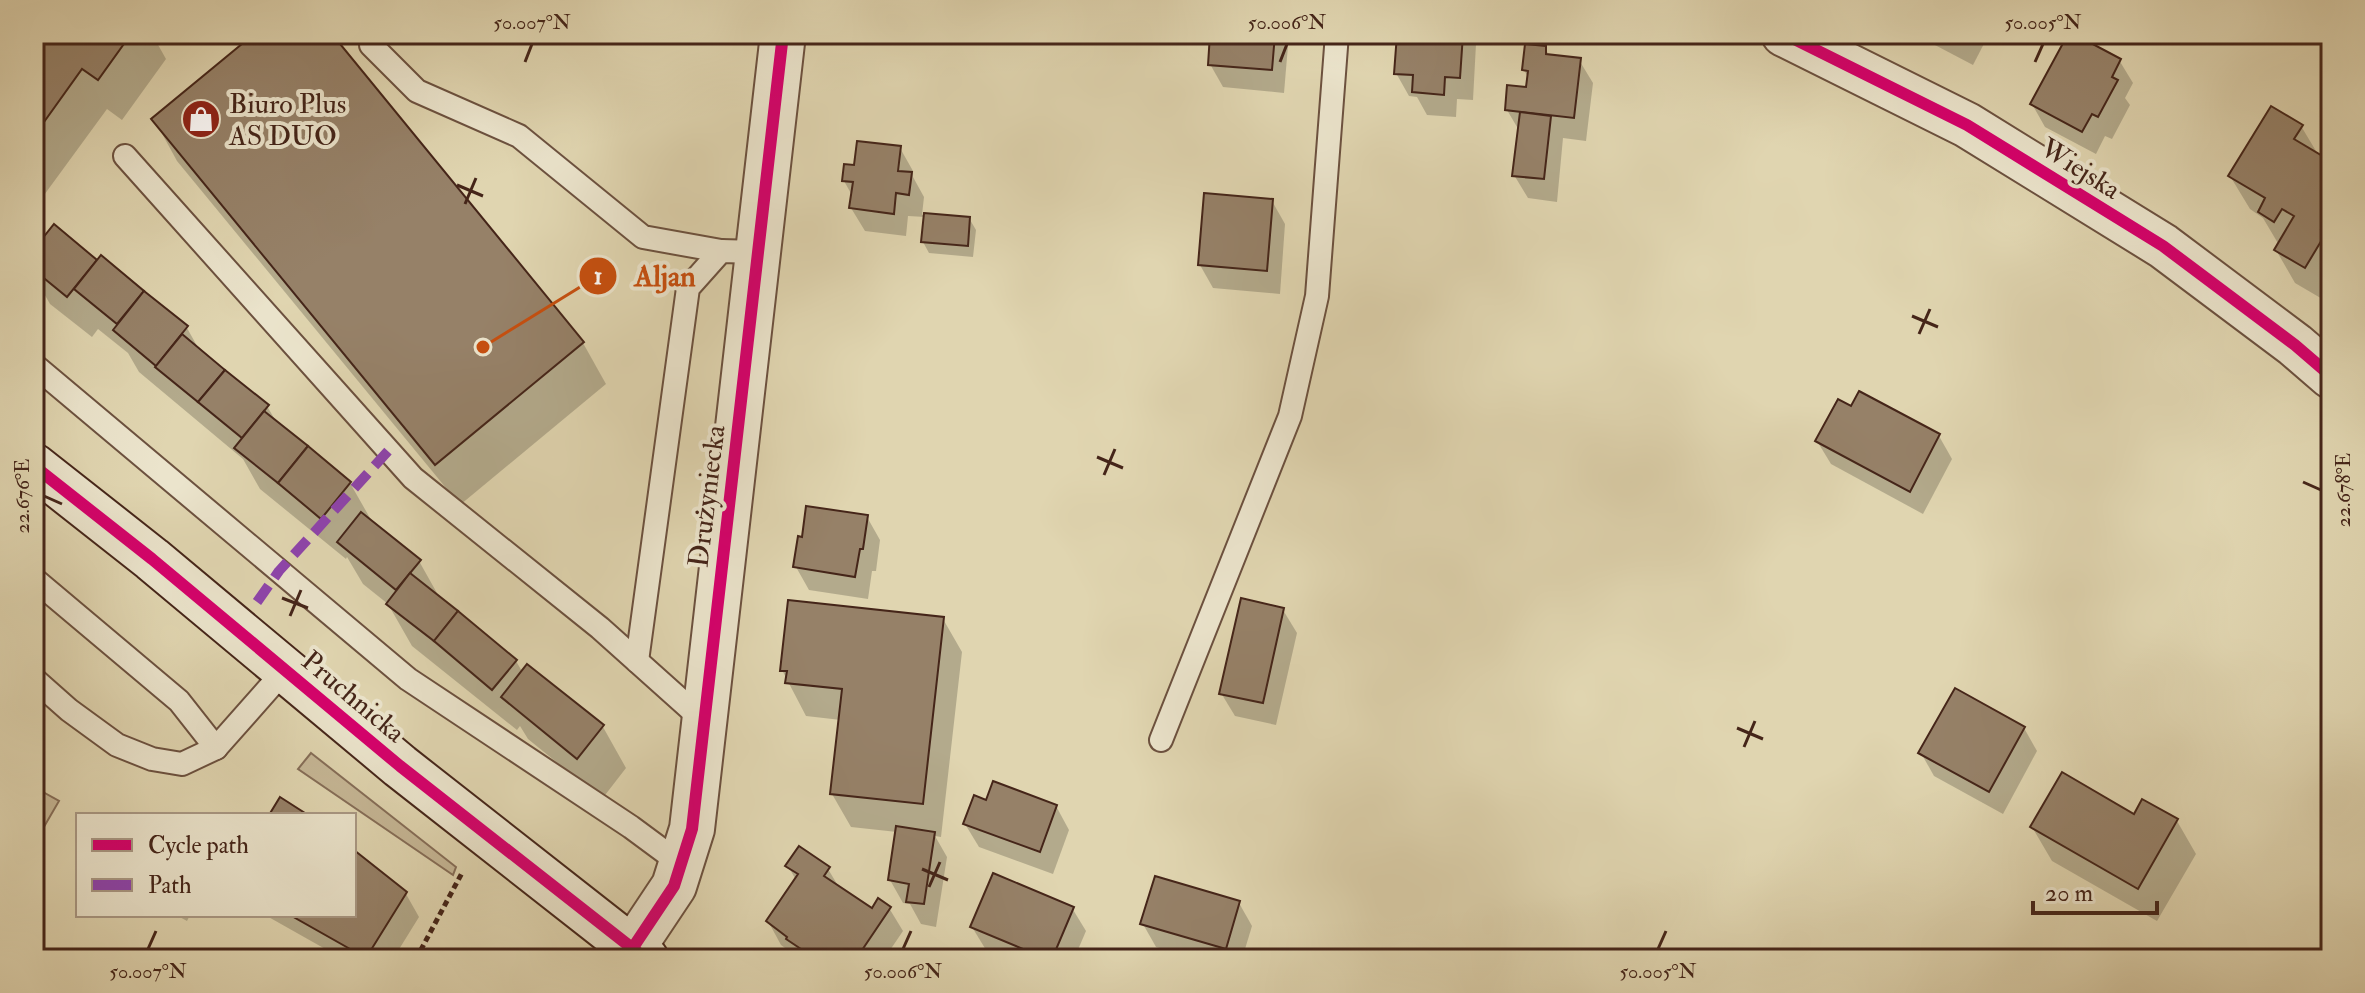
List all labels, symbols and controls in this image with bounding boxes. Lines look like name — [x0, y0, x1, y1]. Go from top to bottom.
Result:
text: 50.007°N — [493, 10, 571, 35]
text: 50.006°N — [1248, 10, 1326, 35]
text: 50.005°N — [2004, 10, 2082, 35]
place label: Biuro Plus AS DUO — [228, 87, 346, 154]
shop icon: Biuro Plus AS DUO — [180, 98, 222, 140]
street label: Wiejska — [2033, 131, 2127, 208]
callout: Aljan — [578, 249, 712, 303]
text: Aljan — [632, 258, 696, 295]
text: 1 — [594, 261, 602, 292]
street label: Drużyniecka — [681, 423, 734, 569]
text: 22.678°E — [2331, 453, 2356, 527]
text: 22.676°E — [10, 459, 35, 533]
street label: Pruchnicka — [294, 644, 412, 751]
legend — [76, 813, 356, 917]
text: Cycle path — [148, 830, 249, 861]
scale bar — [2033, 865, 2157, 915]
text: Path — [148, 870, 192, 901]
text: 20 m — [2045, 878, 2094, 909]
text: 50.007°N — [109, 959, 187, 984]
text: 50.006°N — [864, 959, 942, 984]
text: 50.005°N — [1619, 959, 1697, 984]

